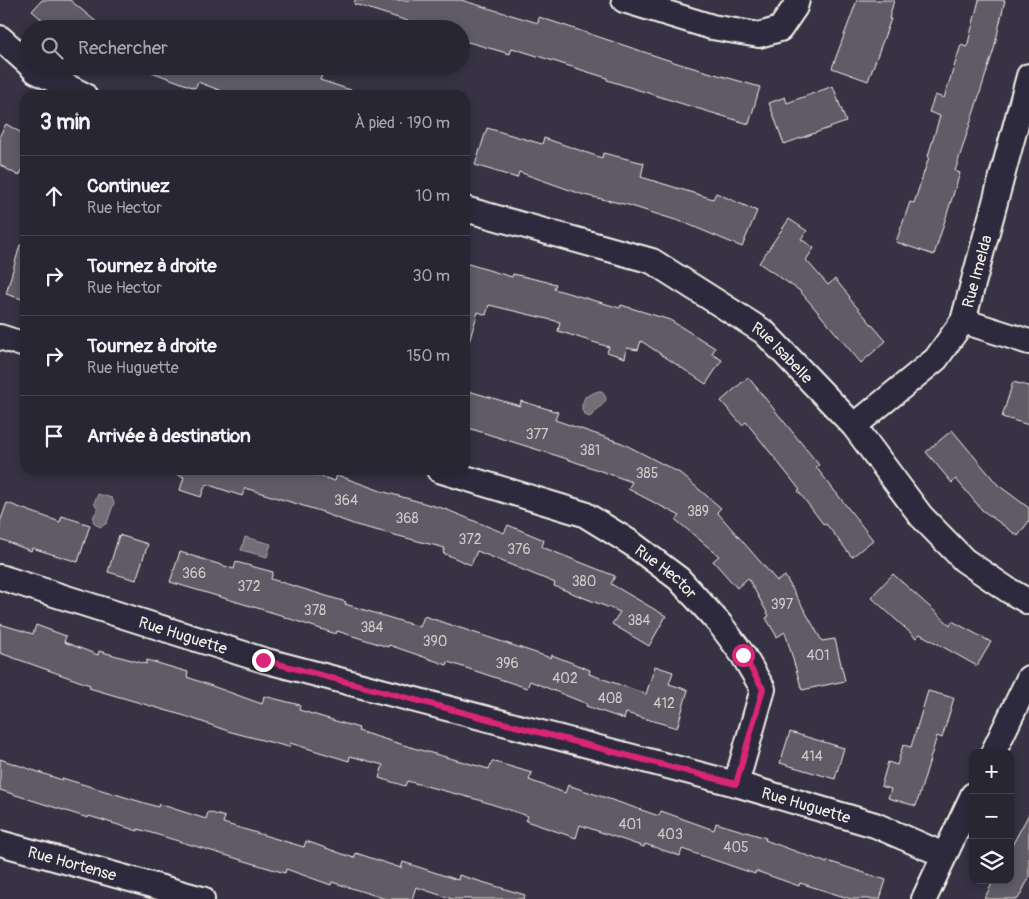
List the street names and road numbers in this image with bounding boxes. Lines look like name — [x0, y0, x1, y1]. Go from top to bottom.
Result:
street label: Rue Imelda — [958, 233, 997, 310]
street label: Rue Isabelle — [748, 318, 817, 388]
street label: Rue Hector — [631, 540, 701, 603]
street label: Rue Huguette — [136, 612, 230, 659]
street label: Rue Huguette — [759, 783, 853, 828]
street label: Rue Hortense — [25, 842, 119, 886]

